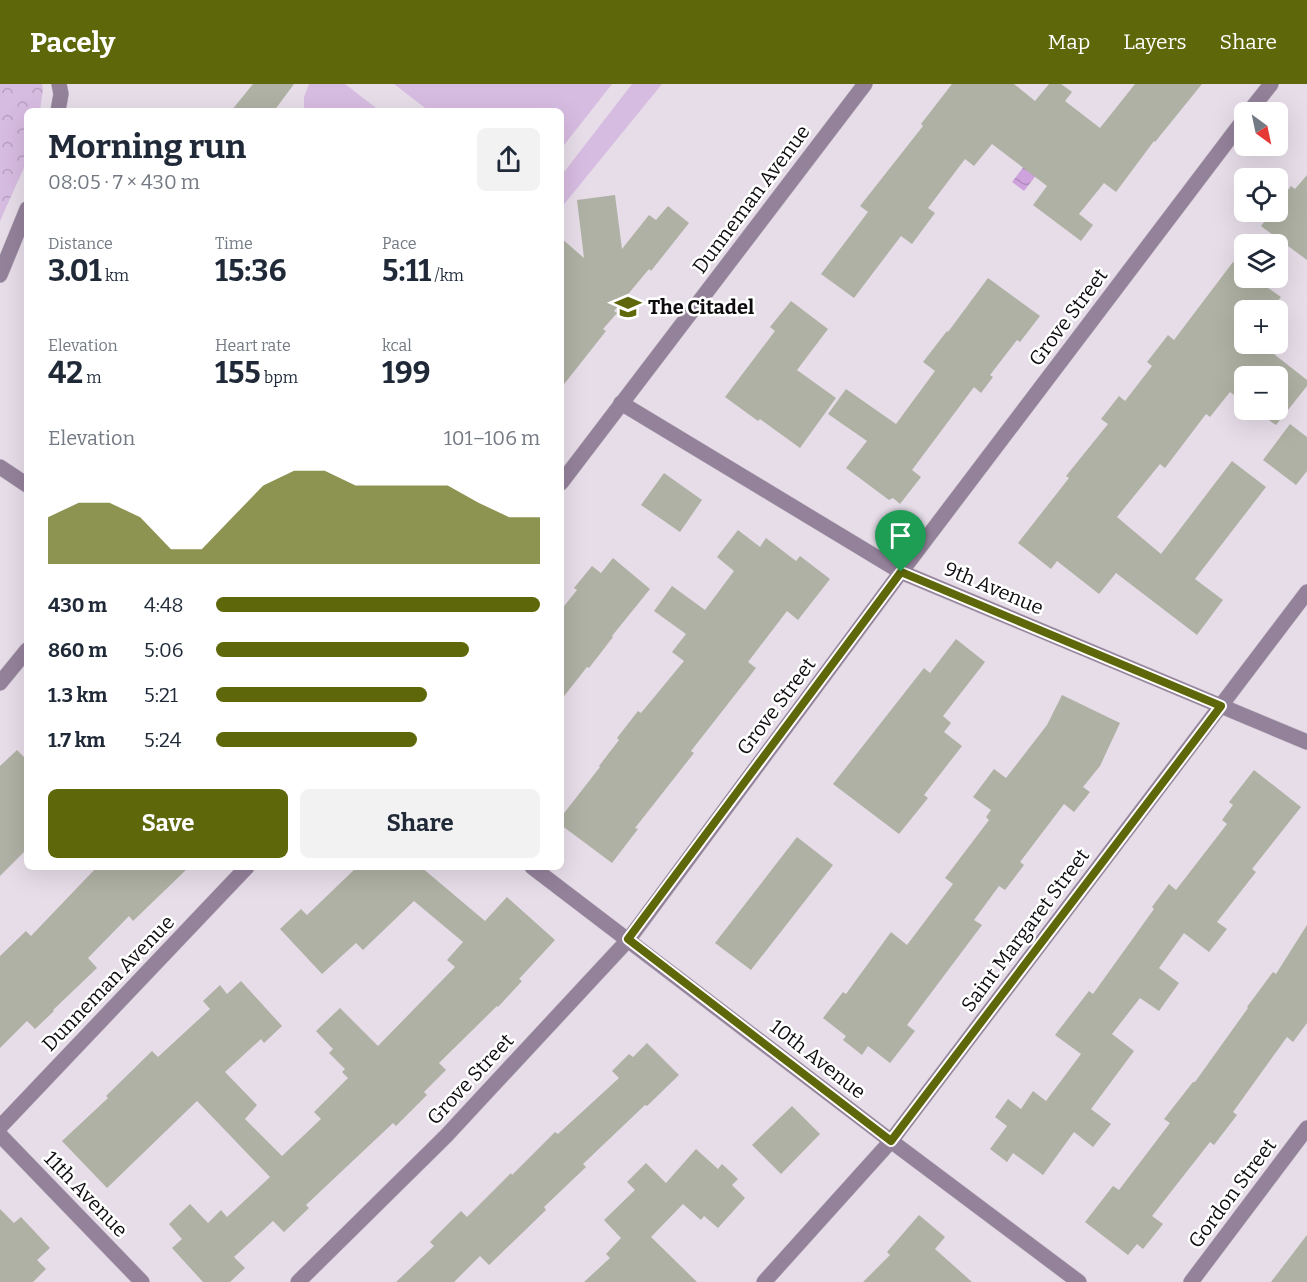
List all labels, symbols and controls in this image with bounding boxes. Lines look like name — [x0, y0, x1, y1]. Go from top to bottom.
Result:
text: Pacely — [30, 26, 115, 59]
text: Map — [1048, 29, 1090, 55]
text: Layers — [1123, 29, 1187, 55]
text: Share — [1220, 29, 1277, 55]
north arrow — [1234, 102, 1288, 156]
map controls — [1234, 102, 1288, 420]
street label: Dunneman Avenue — [687, 120, 815, 278]
text: Morning run — [48, 127, 246, 167]
button: share — [477, 128, 540, 191]
button: locate — [1234, 168, 1288, 222]
text: 08:05 · 7 × 430 m — [48, 170, 200, 194]
text: Distance — [48, 234, 113, 253]
text: Time — [215, 234, 253, 253]
text: Pace — [382, 234, 417, 253]
button: layers — [1234, 234, 1288, 288]
text: 3.01 — [48, 253, 102, 289]
text: 15:36 — [215, 253, 286, 289]
text: 5:11 — [382, 253, 431, 289]
street label: Grove Street — [1024, 264, 1112, 370]
text: km — [102, 266, 129, 285]
text: /km — [431, 266, 464, 285]
school or university icon: The Citadel — [613, 292, 643, 322]
place label: The Citadel — [648, 295, 754, 319]
button: + — [1234, 300, 1288, 354]
text: Elevation — [48, 336, 118, 355]
text: Heart rate — [215, 336, 291, 355]
text: kcal — [382, 336, 412, 355]
text: 42 — [48, 355, 83, 391]
text: 155 — [215, 355, 261, 391]
text: 199 — [382, 355, 430, 391]
button: − — [1234, 366, 1288, 420]
text: m — [83, 368, 102, 387]
text: bpm — [261, 368, 298, 387]
text: Elevation — [48, 426, 135, 450]
text: 101–106 m — [444, 426, 540, 450]
pin — [875, 510, 926, 572]
icon: arrive — [884, 519, 917, 552]
street label: 9th Avenue — [941, 556, 1047, 620]
text: 430 m — [48, 593, 107, 617]
text: 4:48 — [144, 593, 184, 617]
text: 860 m — [48, 638, 107, 662]
text: 5:06 — [144, 638, 183, 662]
street label: Grove Street — [732, 653, 820, 759]
text: 1.3 km — [48, 683, 107, 707]
text: 5:21 — [144, 683, 178, 707]
text: 1.7 km — [48, 728, 105, 752]
text: 5:24 — [144, 728, 181, 752]
button: Save — [48, 789, 288, 858]
button: Share — [300, 789, 540, 858]
street label: Saint Margaret Street — [956, 844, 1094, 1016]
street label: Dunneman Avenue — [37, 910, 179, 1056]
street label: 10th Avenue — [765, 1014, 871, 1104]
street label: Grove Street — [422, 1028, 518, 1130]
street label: Gordon Street — [1183, 1133, 1281, 1253]
street label: 11th Avenue — [39, 1146, 133, 1242]

